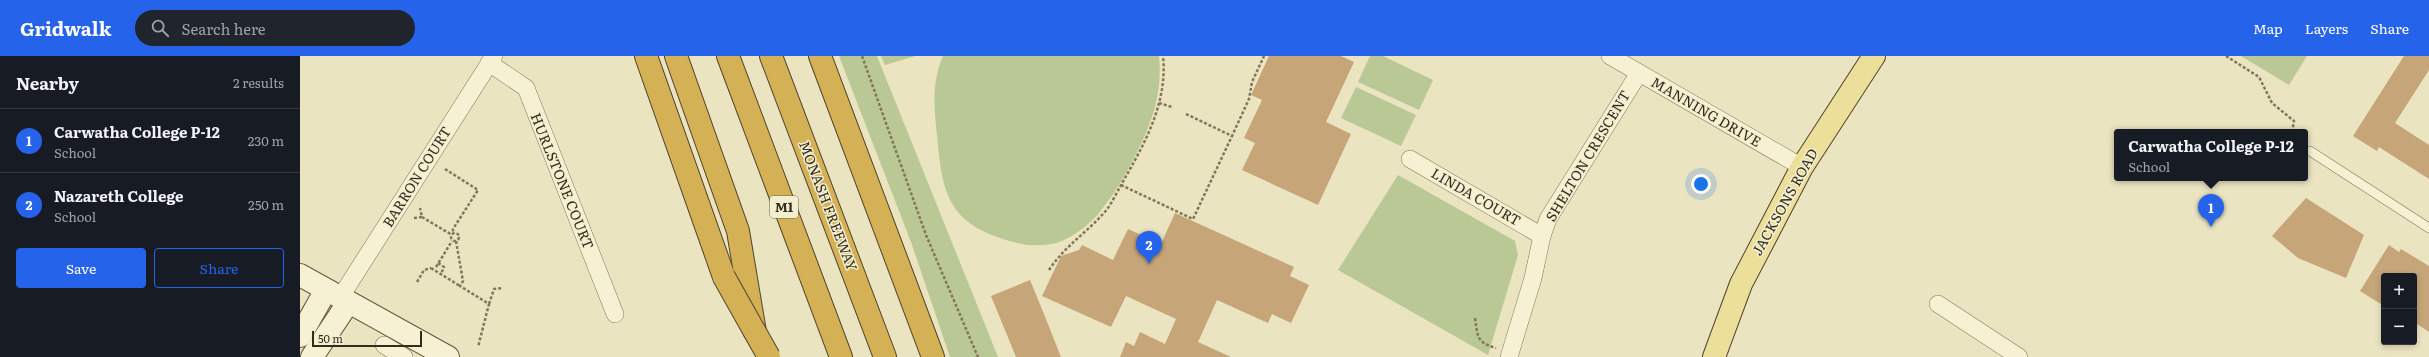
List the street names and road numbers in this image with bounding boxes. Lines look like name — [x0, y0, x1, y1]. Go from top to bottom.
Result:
street label: MANNING DRIVE — [1648, 71, 1765, 151]
street label: SHELTON CRESCENT — [1540, 86, 1634, 225]
street label: HURLSTONE COURT — [526, 109, 599, 252]
street label: BARRON COURT — [377, 122, 455, 231]
street label: MONASH FREEWAY — [795, 138, 863, 274]
street label: JACKSONS ROAD — [1746, 144, 1822, 259]
street label: LINDA COURT — [1428, 162, 1525, 230]
road number: M1 — [770, 196, 798, 218]

